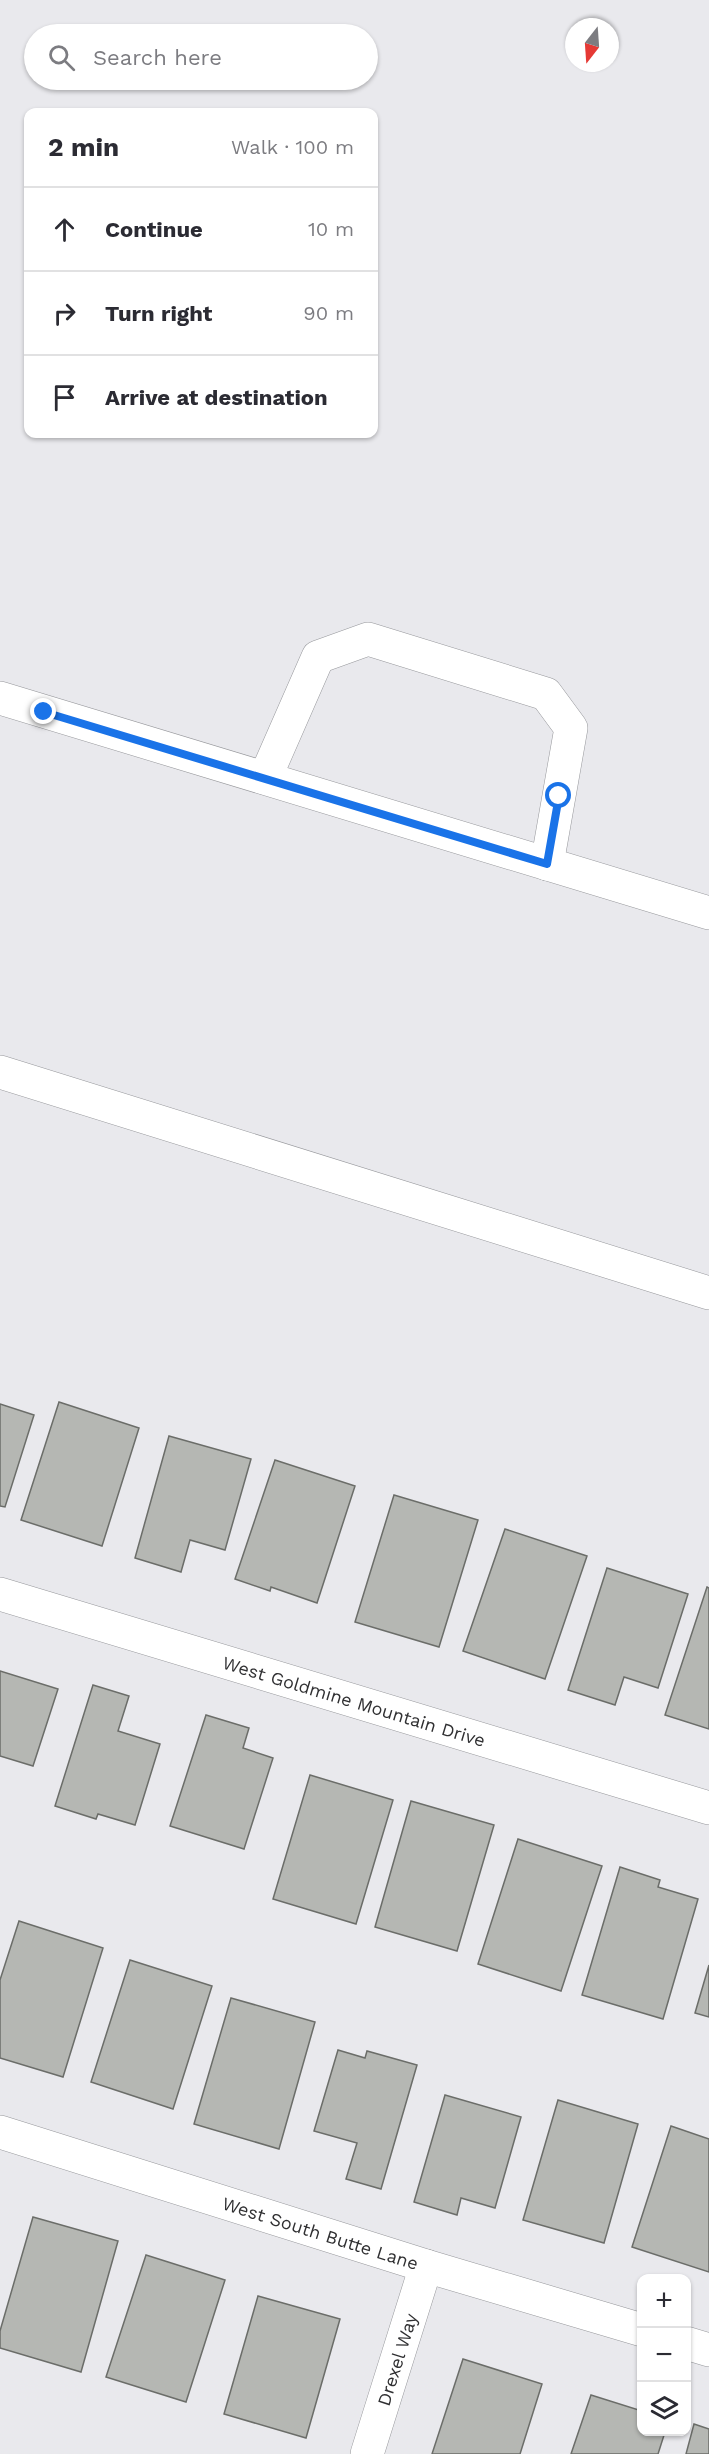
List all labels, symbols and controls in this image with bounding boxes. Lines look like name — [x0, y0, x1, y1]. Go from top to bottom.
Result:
north arrow — [565, 18, 619, 72]
search box — [24, 24, 378, 90]
icon: search — [45, 41, 78, 74]
text: Search here — [93, 45, 222, 70]
text: 2 min — [48, 132, 119, 162]
text: Walk · 100 m — [231, 135, 354, 159]
icon: ahead — [48, 213, 81, 246]
text: Continue — [105, 217, 203, 242]
text: 10 m — [308, 217, 354, 241]
icon: right — [48, 297, 81, 330]
text: Turn right — [105, 301, 212, 326]
text: 90 m — [303, 301, 354, 325]
icon: arrive — [48, 381, 81, 414]
text: Arrive at destination — [105, 385, 328, 410]
route end — [30, 698, 56, 724]
route start — [545, 782, 571, 808]
street label: West Goldmine Mountain Drive — [220, 1651, 488, 1750]
street label: West South Butte Lane — [220, 2192, 421, 2274]
map controls — [637, 2274, 691, 2436]
button: + — [637, 2274, 691, 2328]
street label: Drexel Way — [372, 2310, 421, 2408]
button: − — [637, 2328, 691, 2382]
button: layers — [637, 2382, 691, 2436]

